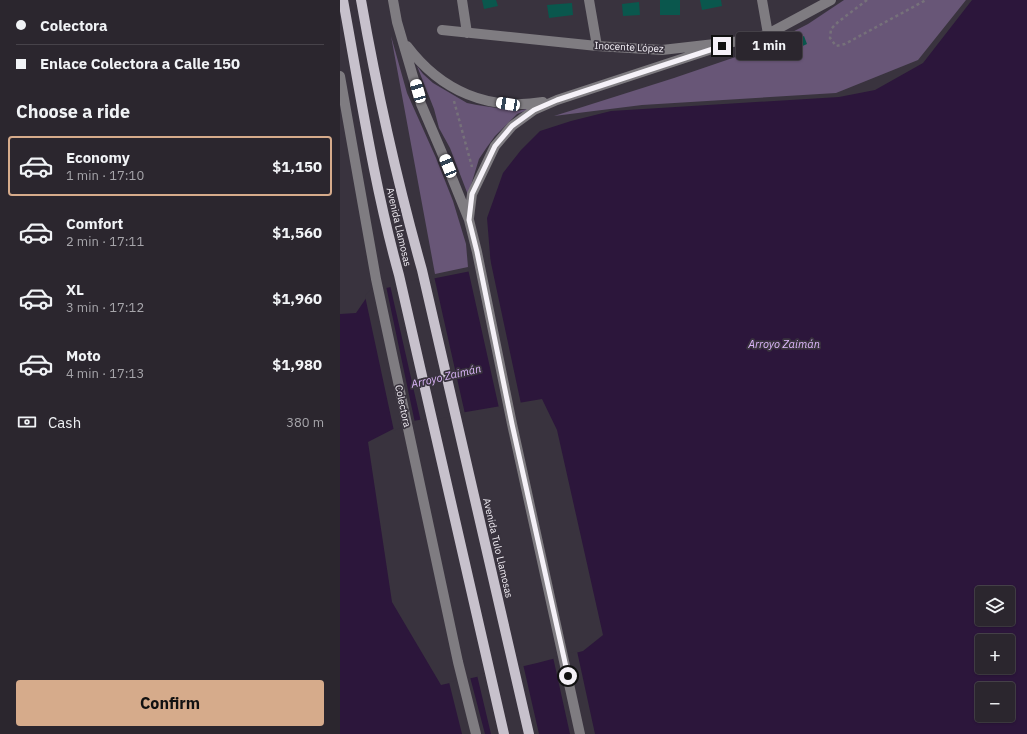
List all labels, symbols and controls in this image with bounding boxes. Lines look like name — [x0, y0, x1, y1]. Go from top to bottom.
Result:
text: Colectora — [40, 16, 108, 35]
callout: 1 min — [736, 32, 802, 60]
route end — [713, 37, 731, 55]
text: 1 min — [752, 37, 786, 54]
street label: Inocente López — [594, 39, 664, 55]
text: Enlace Colectora a Calle 150 — [40, 54, 240, 73]
car — [409, 78, 427, 104]
car — [495, 96, 521, 112]
text: Choose a ride — [16, 100, 130, 123]
icon: car — [18, 148, 54, 184]
text: Economy — [66, 148, 130, 167]
car — [438, 153, 458, 179]
text: $1,150 — [272, 157, 322, 176]
text: 1 min · 17:10 — [66, 167, 144, 184]
street label: Avenida Llamosas — [384, 186, 414, 268]
icon: car — [18, 214, 54, 250]
text: Comfort — [66, 214, 123, 233]
text: $1,560 — [272, 223, 322, 242]
text: 2 min · 17:11 — [66, 233, 144, 250]
icon: car — [18, 280, 54, 316]
text: XL — [66, 280, 84, 299]
text: $1,960 — [272, 289, 322, 308]
text: 3 min · 17:12 — [66, 299, 144, 316]
water label: Arroyo Zaimán — [747, 337, 820, 351]
icon: car — [18, 346, 54, 382]
text: Moto — [66, 346, 101, 365]
text: $1,980 — [272, 355, 322, 374]
water label: Arroyo Zaimán — [409, 361, 483, 391]
text: 4 min · 17:13 — [66, 365, 144, 382]
street label: Colectora — [392, 384, 414, 429]
icon: cash — [16, 411, 38, 433]
text: Cash — [48, 413, 81, 432]
text: 380 m — [286, 414, 324, 431]
street label: Avenida Tulo Llamosas — [480, 497, 516, 599]
map controls — [975, 586, 1015, 722]
button: layers — [975, 586, 1015, 626]
button: + — [975, 634, 1015, 674]
route start — [559, 667, 577, 685]
button: Confirm — [16, 680, 324, 726]
button: − — [975, 682, 1015, 722]

